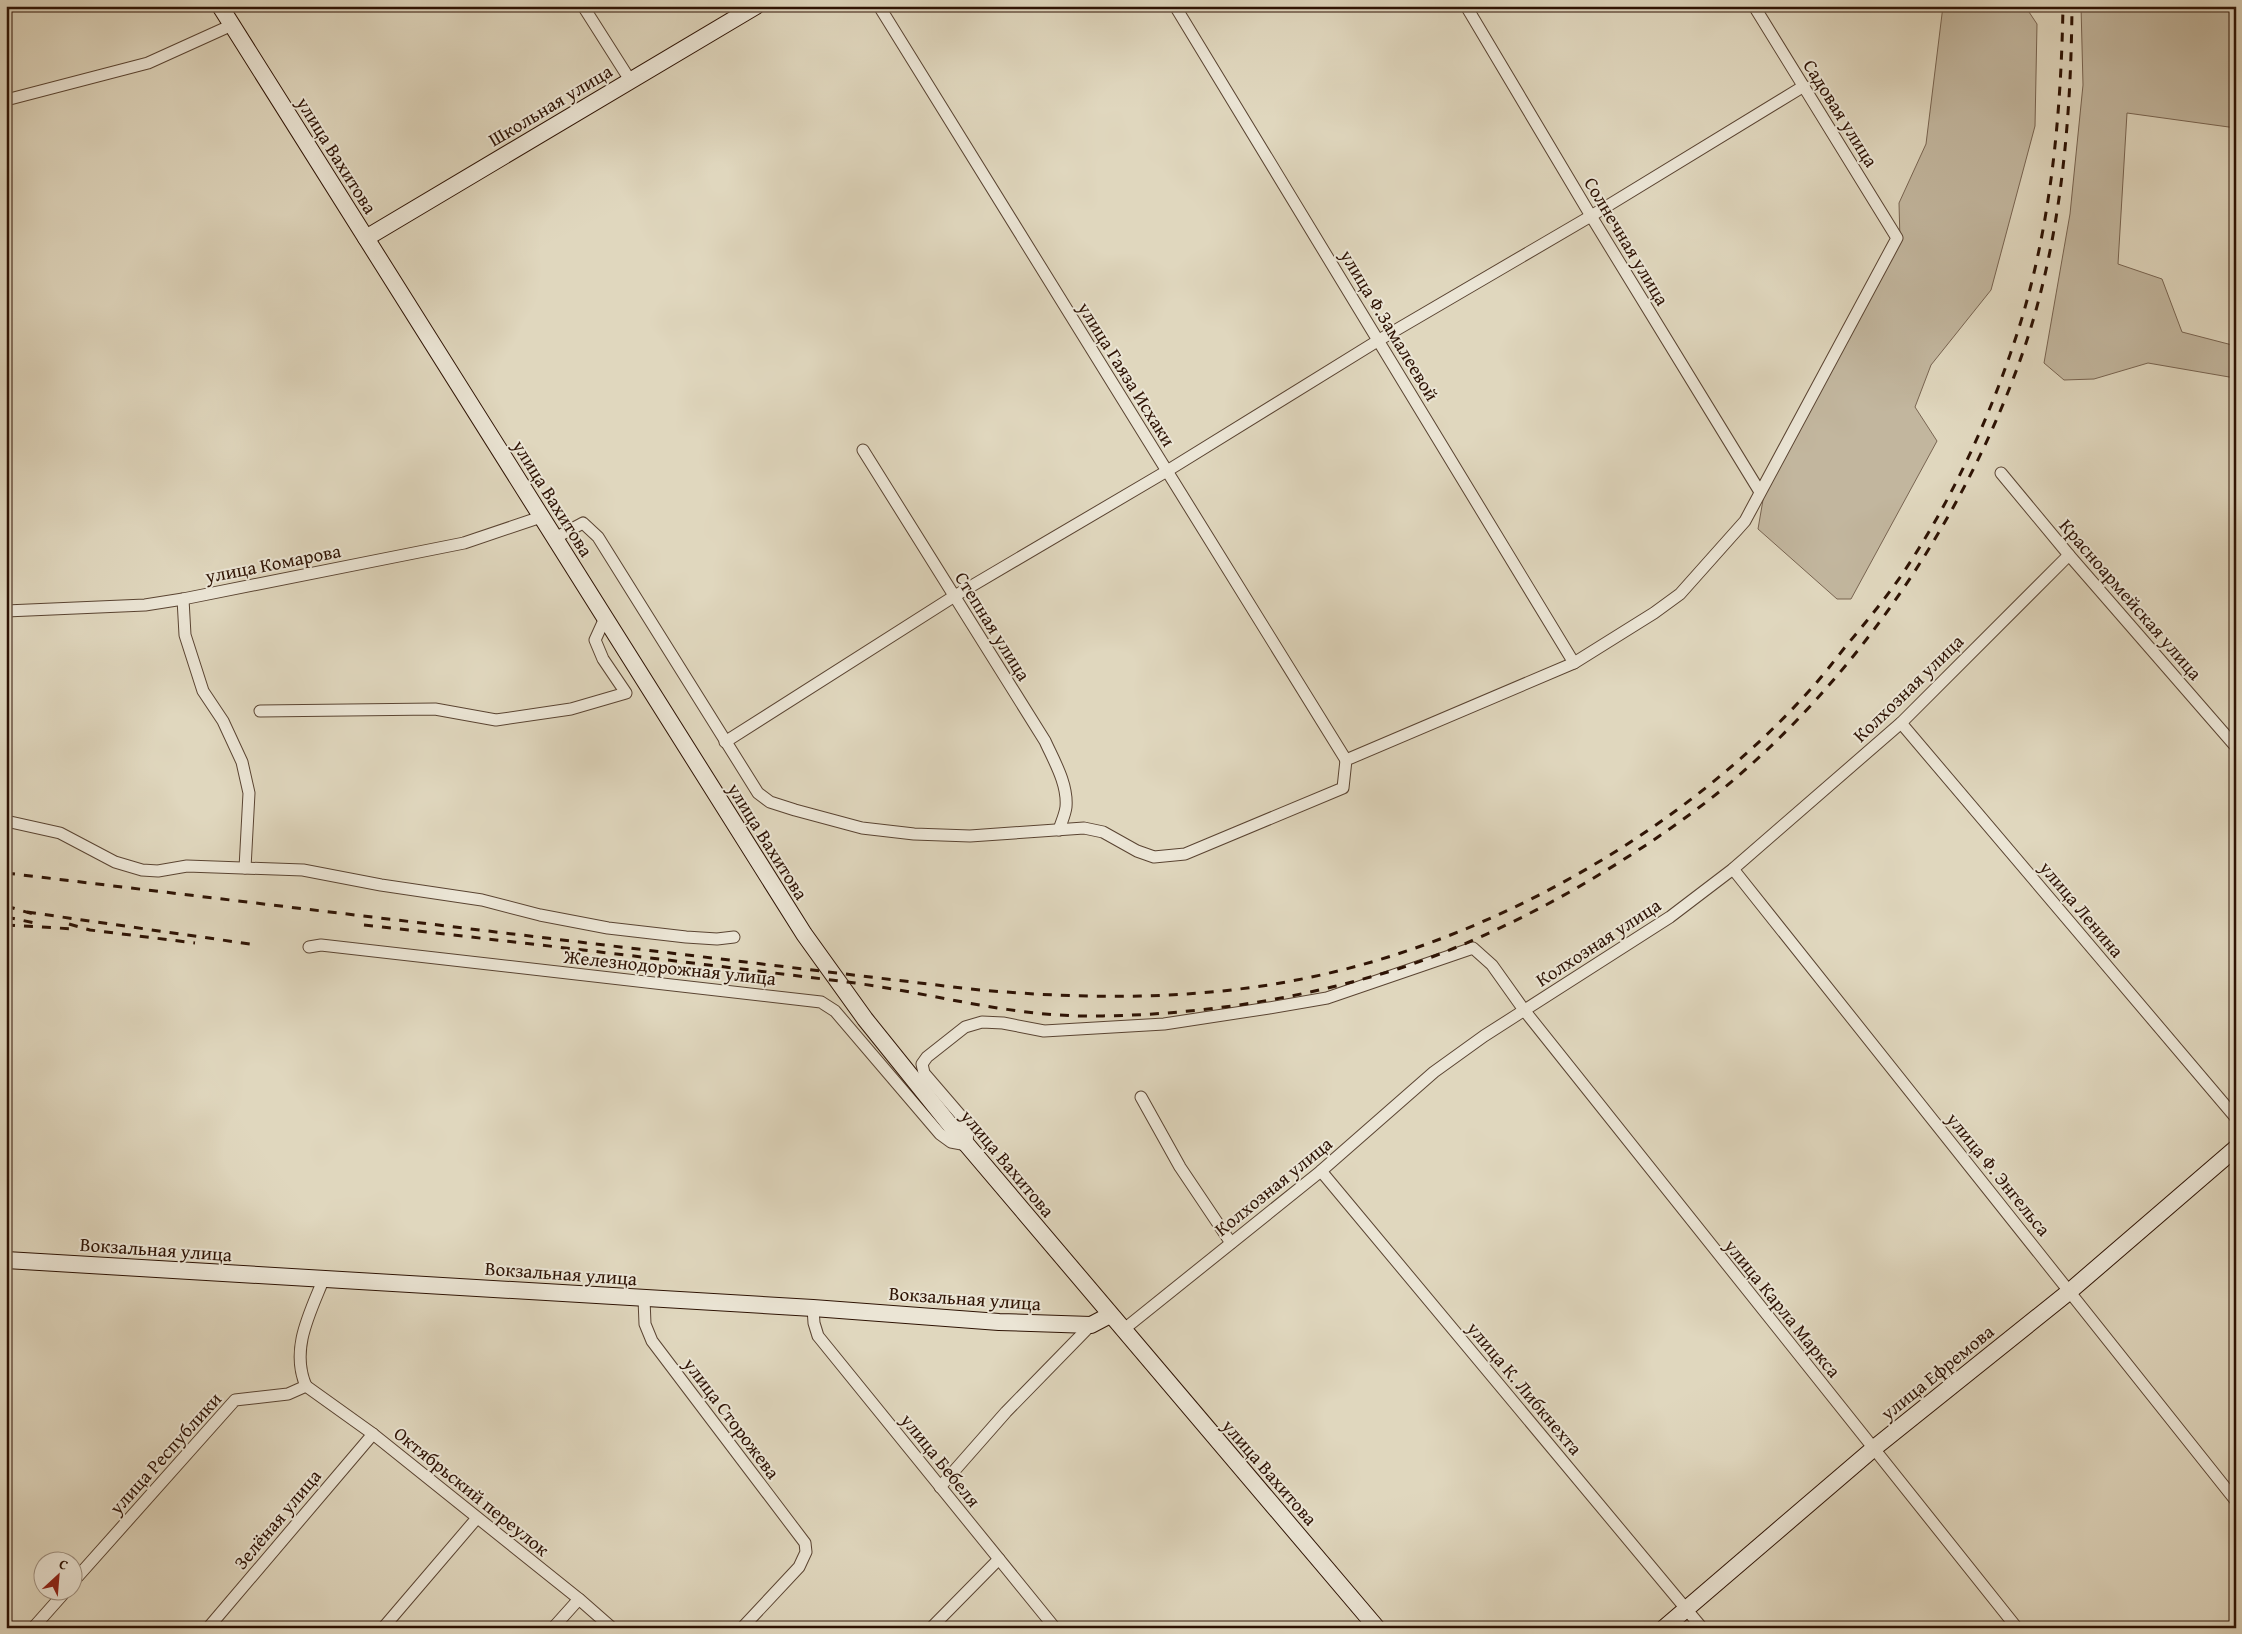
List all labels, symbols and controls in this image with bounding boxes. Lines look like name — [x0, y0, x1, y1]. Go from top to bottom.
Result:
street label: Садовая улица — [1797, 54, 1885, 172]
street label: Школьная улица — [483, 57, 617, 153]
street label: улица Вахитова — [289, 90, 384, 219]
street label: Солнечная улица — [1577, 171, 1677, 311]
street label: улица Ф.Замалеевой — [1333, 243, 1446, 406]
street label: улица Гаяза Исхаки — [1071, 295, 1183, 452]
street label: улица Вахитова — [505, 433, 600, 562]
street label: Красноармейская улица — [2053, 512, 2209, 686]
street label: улица Комарова — [202, 536, 343, 590]
street label: Степная улица — [948, 566, 1038, 686]
street label: Колхозная улица — [1846, 628, 1970, 748]
street label: улица Вахитова — [720, 776, 815, 905]
street label: улица Ленина — [2032, 854, 2131, 964]
street label: Колхозная улица — [1530, 891, 1666, 993]
street label: Железнодорожная улица — [562, 942, 777, 992]
street label: улица Вахитова — [954, 1102, 1062, 1223]
street label: улица Ф. Энгельса — [1940, 1105, 2058, 1242]
street label: Колхозная улица — [1208, 1130, 1338, 1242]
street label: Вокзальная улица — [79, 1230, 233, 1268]
street label: улица Карла Маркса — [1717, 1232, 1848, 1384]
street label: Вокзальная улица — [484, 1254, 638, 1292]
street label: Вокзальная улица — [888, 1279, 1042, 1317]
street label: улица К. Либкнехта — [1460, 1314, 1589, 1461]
street label: улица Ефремова — [1874, 1318, 2000, 1427]
street label: улица Сторожева — [676, 1351, 787, 1485]
street label: улица Республики — [102, 1386, 228, 1521]
street label: улица Бебеля — [894, 1406, 988, 1513]
street label: улица Вахитова — [1215, 1412, 1324, 1532]
street label: Октябрьский переулок — [388, 1419, 556, 1563]
street label: Зелёная улица — [227, 1463, 327, 1575]
north arrow — [32, 1552, 82, 1602]
text: С — [56, 1554, 72, 1575]

